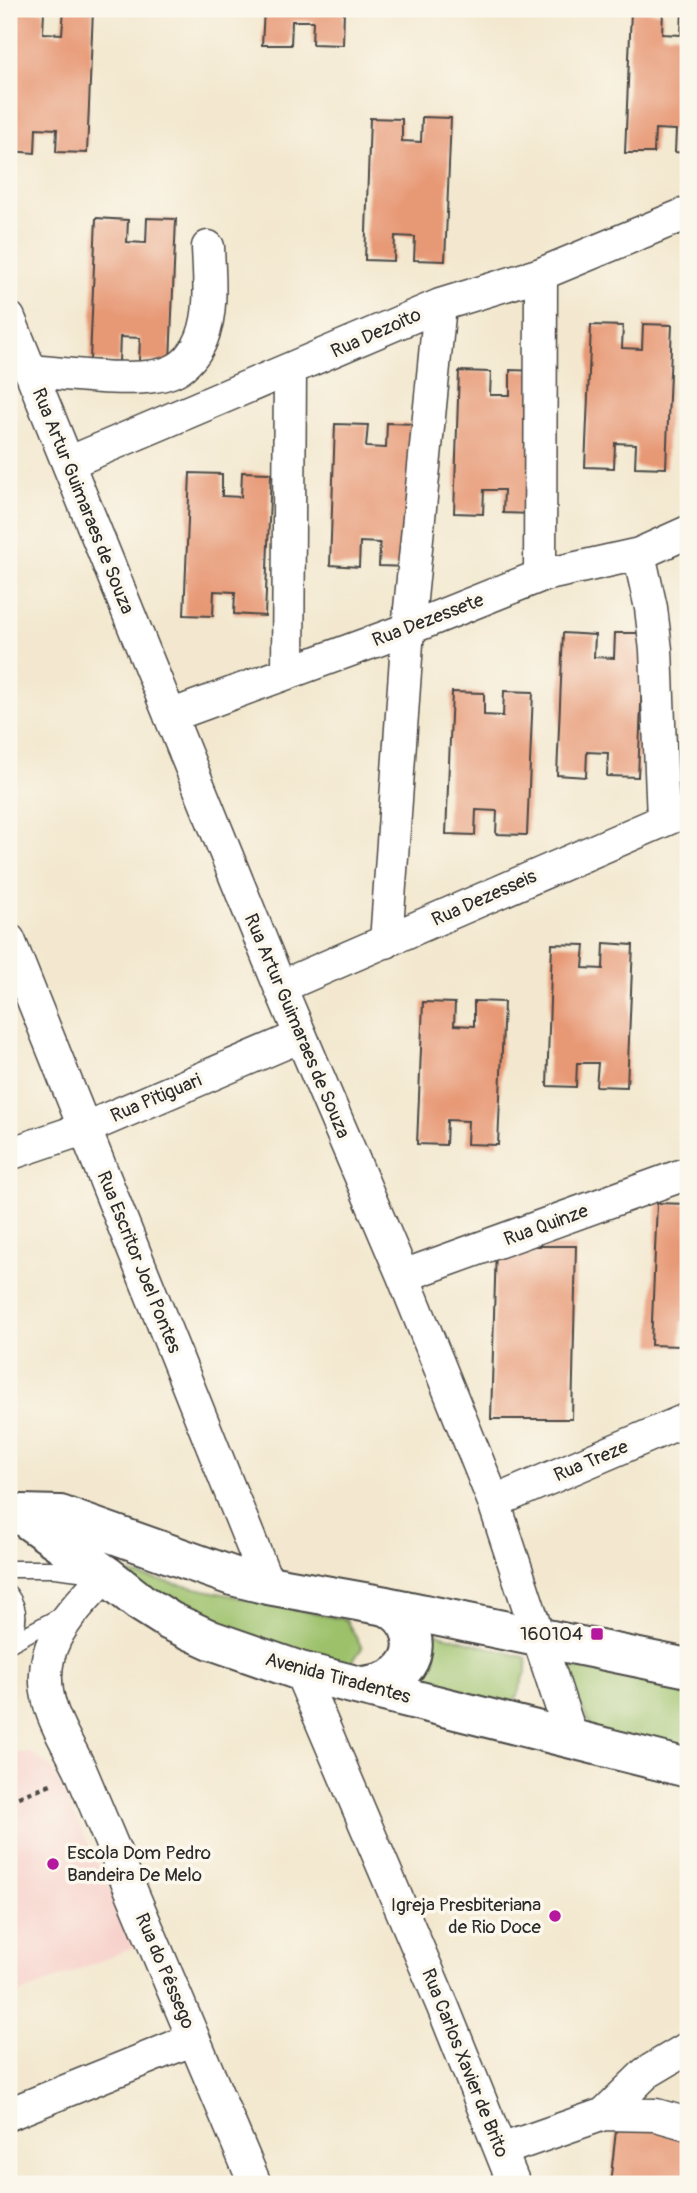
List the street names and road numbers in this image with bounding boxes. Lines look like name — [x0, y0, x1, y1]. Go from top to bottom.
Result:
street label: Rua Dezoito — [327, 302, 425, 364]
street label: Rua Artur Guimaraes de Souza — [27, 384, 139, 618]
street label: Rua Dezessete — [369, 588, 488, 652]
street label: Rua Dezesseis — [428, 864, 541, 932]
street label: Rua Artur Guimaraes de Souza — [239, 910, 355, 1142]
street label: Rua Pitiguari — [107, 1068, 205, 1128]
street label: Rua Escritor Joel Pontes — [91, 1167, 187, 1357]
street label: Rua Quinze — [501, 1198, 592, 1251]
street label: Rua Treze — [550, 1434, 632, 1487]
street label: Avenida Tiradentes — [263, 1647, 414, 1709]
street label: Rua do Pêssego — [130, 1909, 200, 2033]
street label: Rua Carlos Xavier de Brito — [416, 1965, 514, 2161]

